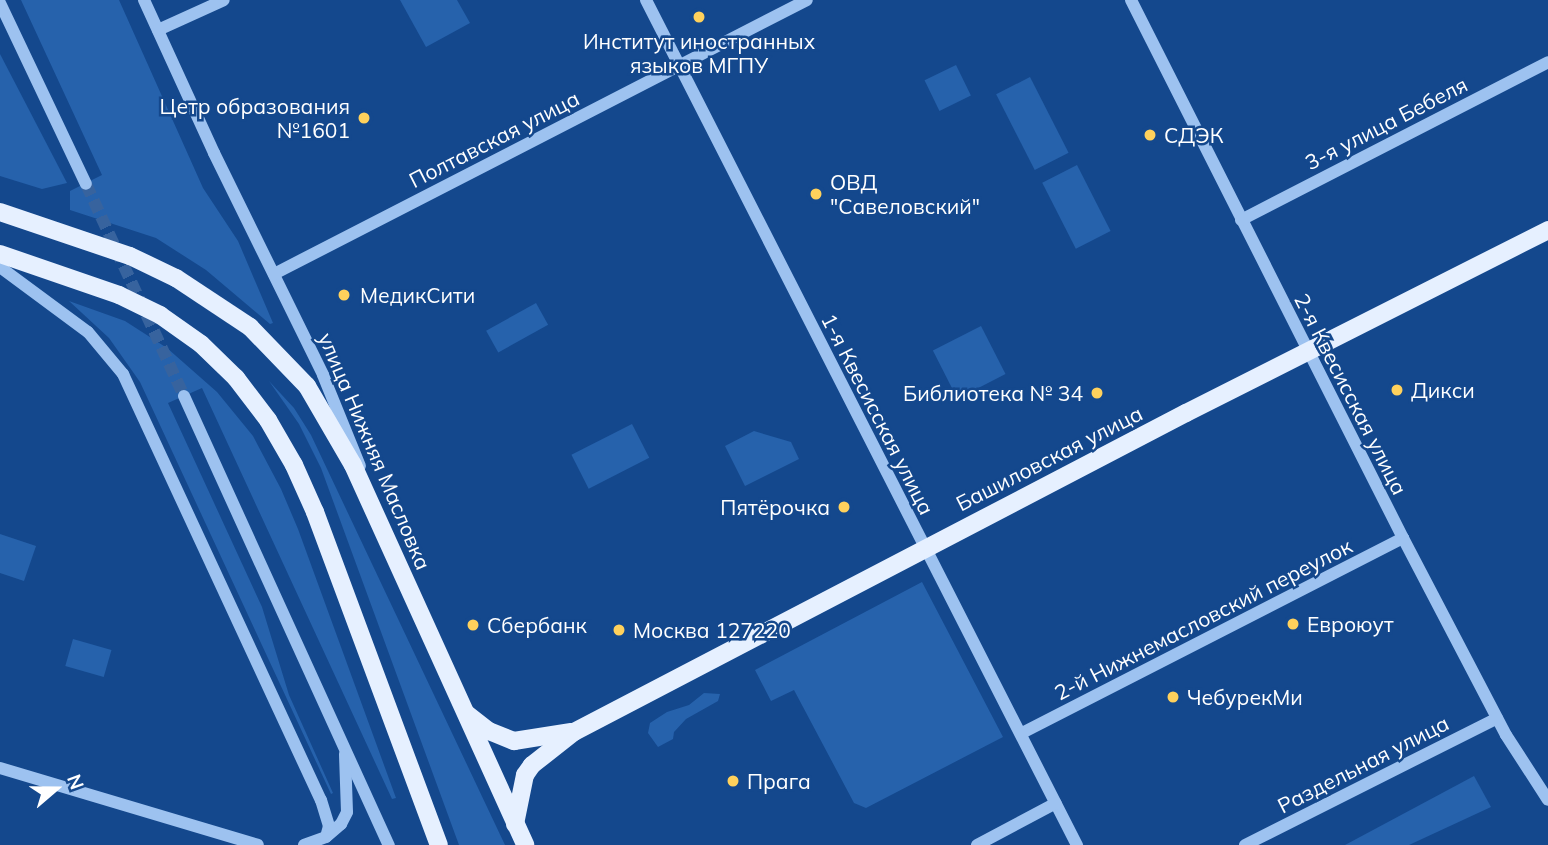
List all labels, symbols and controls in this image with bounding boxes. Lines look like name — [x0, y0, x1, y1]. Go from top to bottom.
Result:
marker: Институт иностранных языков МГПУ — [691, 9, 707, 25]
place label: Институт иностранных языков МГПУ — [583, 28, 815, 78]
street label: 3-я улица Бебеля — [1301, 71, 1471, 175]
street label: Полтавская улица — [405, 85, 583, 193]
place label: Цетр образования №1601 — [160, 93, 350, 143]
marker: Цетр образования №1601 — [356, 110, 372, 126]
place label: СДЭК — [1164, 122, 1223, 148]
marker: СДЭК — [1142, 127, 1158, 143]
place label: ОВД "Савеловский" — [830, 169, 980, 219]
marker: ОВД "Савеловский" — [808, 186, 824, 202]
place label: МедикСити — [360, 282, 475, 308]
marker: МедикСити — [334, 285, 354, 305]
street label: 2-я Квесисская улица — [1289, 289, 1413, 499]
street label: 1-я Квесисская улица — [816, 309, 940, 519]
street label: улица Нижняя Масловка — [314, 329, 436, 573]
place label: Дикси — [1411, 377, 1475, 403]
place label: Библиотека № 34 — [903, 380, 1083, 406]
marker: Дикси — [1389, 382, 1405, 398]
marker: Библиотека № 34 — [1089, 385, 1105, 401]
street label: Башиловская улица — [952, 400, 1146, 516]
place label: Пятёрочка — [720, 494, 830, 520]
marker: Пятёрочка — [836, 499, 852, 515]
street label: 2-й Нижнемасловский переулок — [1050, 533, 1356, 705]
place label: Евроюут — [1307, 611, 1393, 637]
place label: Сбербанк — [487, 612, 587, 638]
marker: Евроюут — [1285, 616, 1301, 632]
marker: Сбербанк — [465, 617, 481, 633]
place label: Москва 127220 — [633, 617, 791, 643]
marker: Москва 127220 — [611, 622, 627, 638]
place label: ЧебурекМи — [1187, 684, 1303, 710]
marker: ЧебурекМи — [1165, 689, 1181, 705]
street label: Раздельная улица — [1273, 710, 1453, 818]
north arrow — [21, 754, 91, 824]
place label: Прага — [747, 768, 811, 794]
text: N — [62, 771, 89, 793]
marker: Прага — [725, 773, 741, 789]

